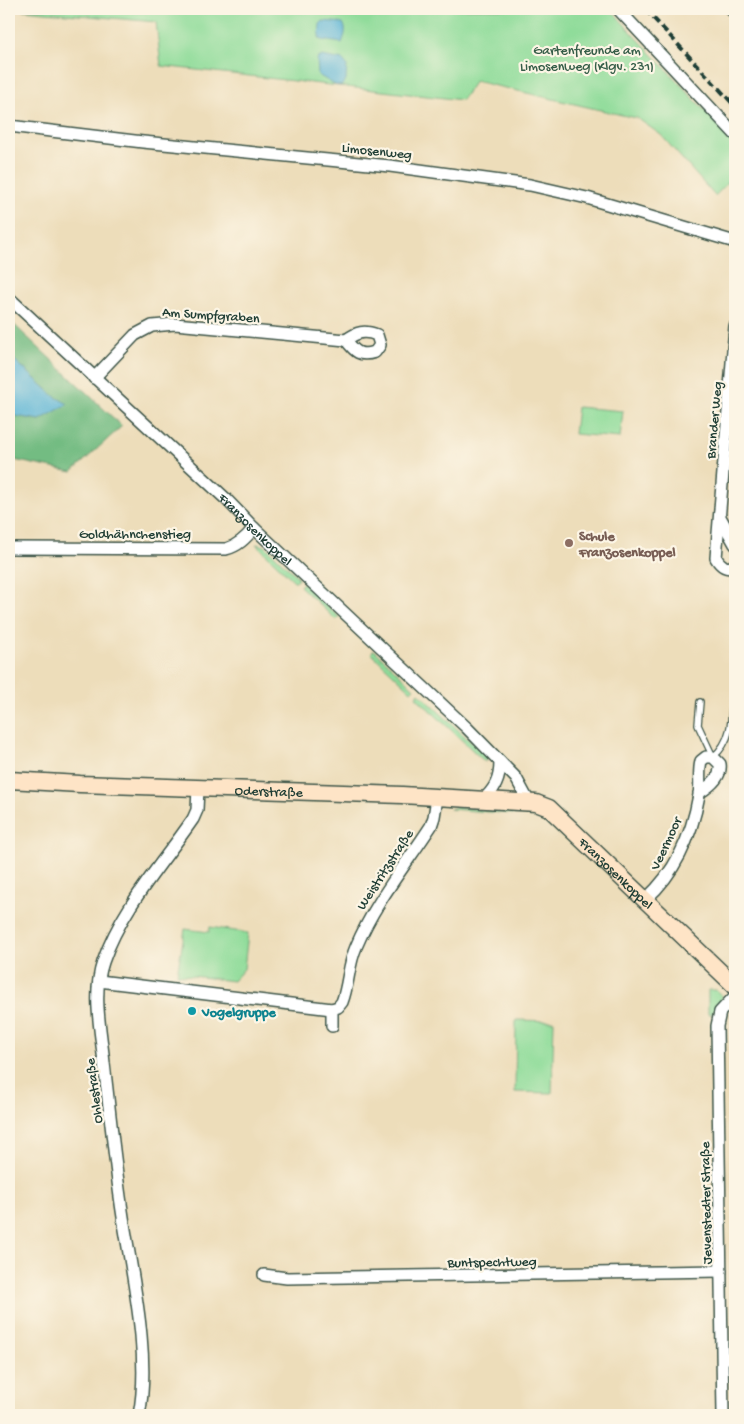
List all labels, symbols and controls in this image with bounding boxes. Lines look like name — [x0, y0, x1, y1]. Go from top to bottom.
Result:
park label: Gartenfreunde am Limosenweg (Klgv. 231) — [520, 43, 654, 76]
street label: Limosenweg — [341, 140, 413, 165]
street label: Am Sumpfgraben — [162, 305, 260, 328]
street label: Brander Weg — [704, 381, 727, 460]
street label: Franzosenkoppel — [213, 490, 295, 570]
street label: Goldhähnchenstieg — [79, 527, 191, 544]
place label: Schule Franzosenkoppel — [578, 529, 676, 562]
marker: Schule Franzosenkoppel — [563, 537, 575, 549]
street label: Oderstraße — [234, 783, 304, 803]
street label: Veermoor — [647, 814, 687, 874]
street label: Weistritzstraße — [354, 826, 419, 914]
street label: Franzosenkoppel — [573, 834, 656, 914]
marker: Vogelgruppe — [186, 1005, 198, 1017]
place label: Vogelgruppe — [201, 1005, 277, 1022]
street label: Ohlestraße — [83, 1056, 108, 1124]
street label: Jevenstedter Straße — [698, 1141, 717, 1265]
street label: Buntspechtweg — [446, 1254, 537, 1273]

